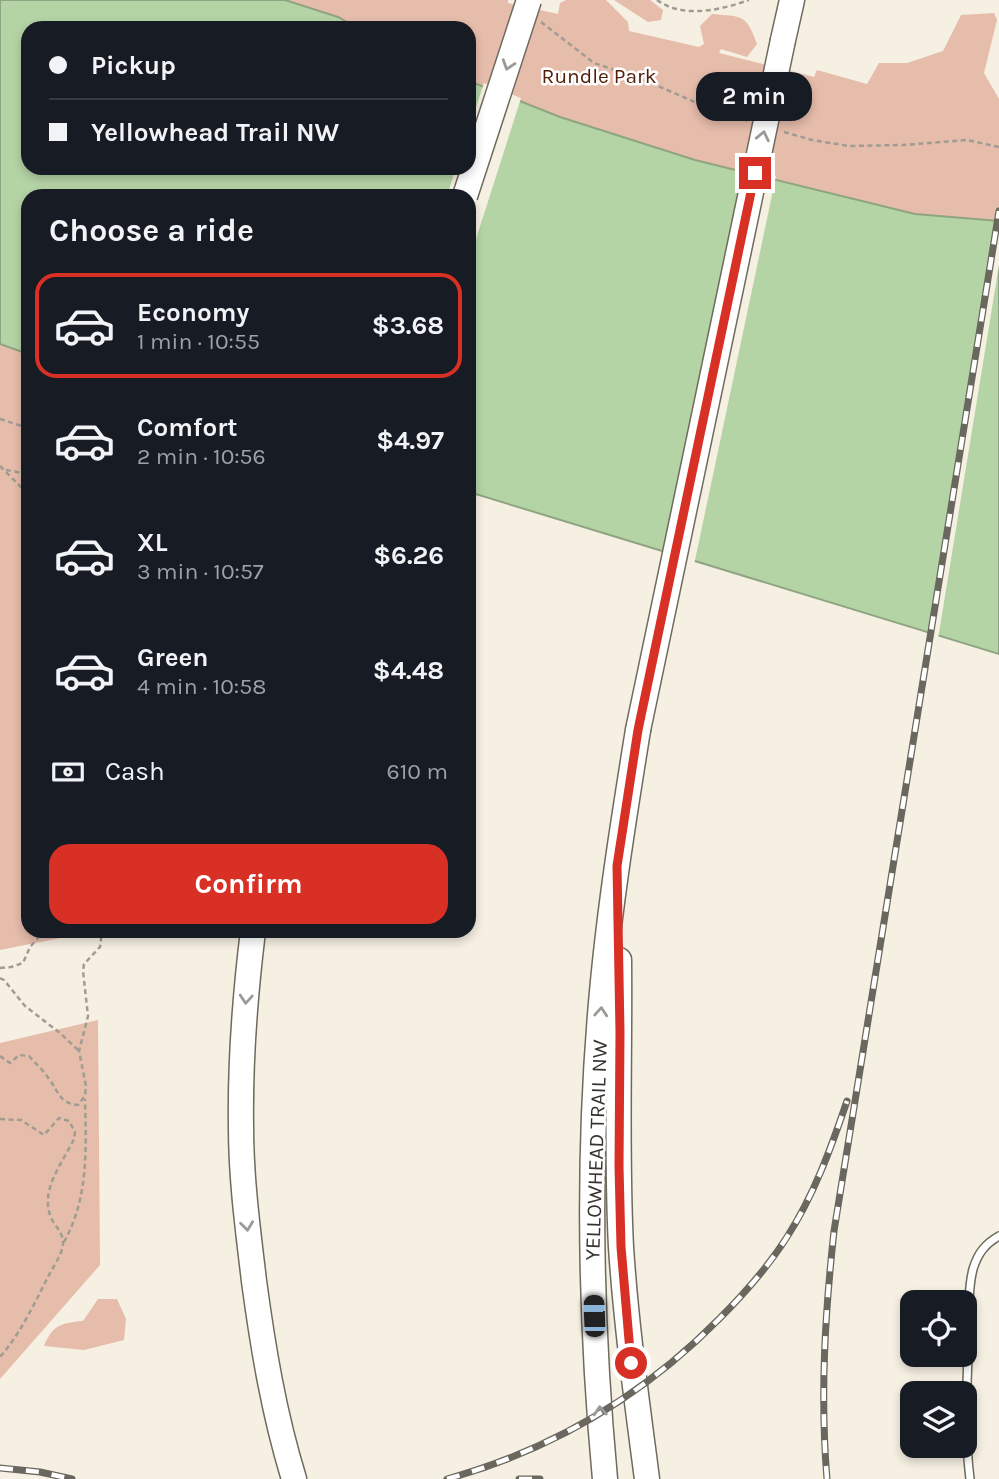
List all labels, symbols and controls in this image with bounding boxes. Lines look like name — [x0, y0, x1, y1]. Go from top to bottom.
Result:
text: Pickup — [91, 50, 176, 81]
one-way arrow — [502, 58, 516, 71]
park label: Rundle Park — [542, 64, 657, 88]
callout: 2 min — [697, 72, 813, 120]
text: 2 min — [722, 83, 786, 110]
text: Yellowhead Trail NW — [91, 117, 339, 148]
one-way arrow — [755, 130, 770, 142]
route end — [739, 157, 771, 189]
text: Choose a ride — [49, 212, 254, 249]
icon: car — [53, 294, 116, 357]
text: Economy — [137, 297, 249, 328]
text: $3.68 — [372, 310, 444, 341]
text: 1 min · 10:55 — [137, 328, 260, 355]
icon: car — [53, 409, 116, 472]
text: Comfort — [137, 412, 238, 443]
text: $4.97 — [376, 425, 444, 456]
text: 2 min · 10:56 — [137, 443, 266, 470]
icon: car — [53, 524, 116, 587]
text: XL — [137, 527, 168, 558]
text: $6.26 — [373, 540, 444, 571]
text: 3 min · 10:57 — [137, 558, 264, 585]
icon: car — [53, 639, 116, 702]
text: Green — [137, 642, 209, 673]
text: $4.48 — [373, 655, 444, 686]
text: 4 min · 10:58 — [137, 673, 266, 700]
icon: cash — [49, 753, 87, 791]
text: Cash — [105, 756, 165, 787]
text: 610 m — [387, 758, 448, 785]
button: Confirm — [49, 844, 448, 924]
one-way arrow — [239, 994, 254, 1005]
one-way arrow — [593, 1007, 608, 1018]
street label: YELLOWHEAD TRAIL NW — [580, 1039, 612, 1261]
one-way arrow — [240, 1220, 255, 1232]
map controls — [900, 1290, 977, 1458]
button: locate — [900, 1290, 977, 1367]
car — [583, 1295, 606, 1337]
route start — [615, 1347, 647, 1379]
button: layers — [900, 1381, 977, 1458]
one-way arrow — [593, 1405, 608, 1416]

